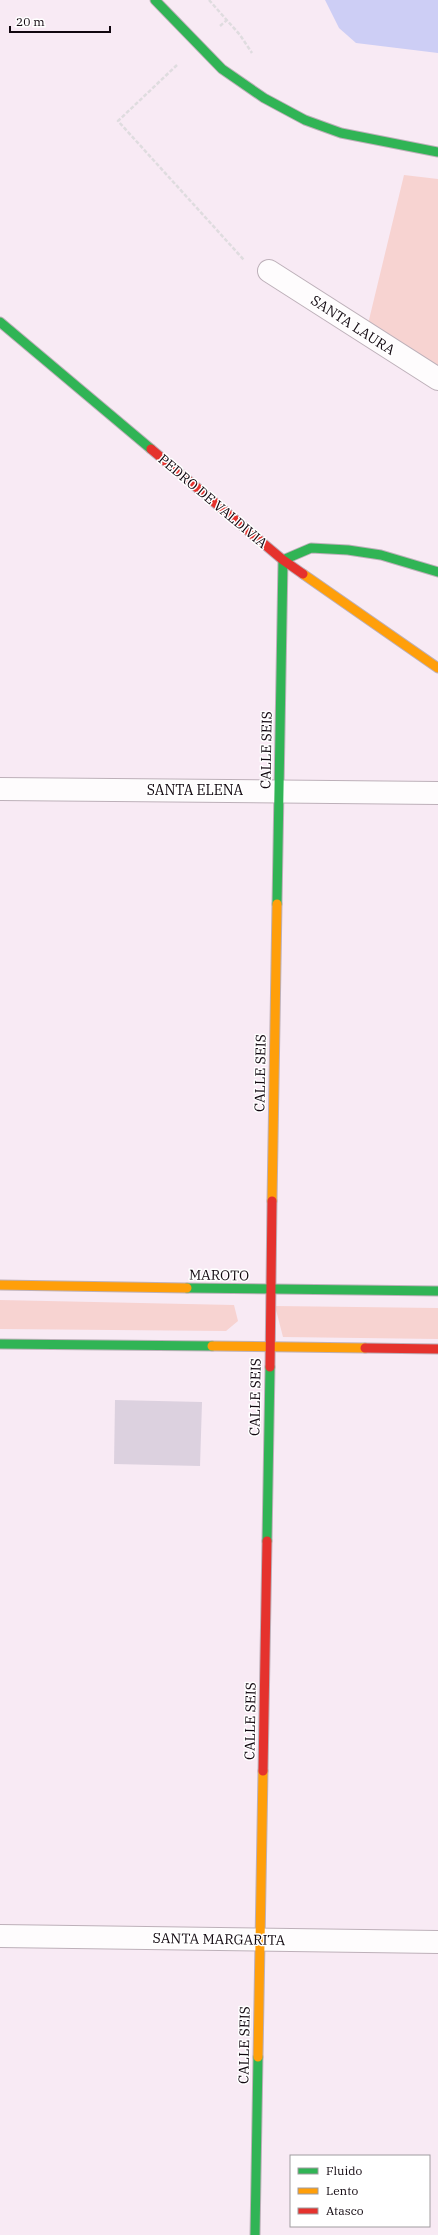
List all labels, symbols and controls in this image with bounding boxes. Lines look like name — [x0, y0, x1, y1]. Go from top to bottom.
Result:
scale bar — [10, 8, 110, 34]
text: 20 m — [16, 14, 45, 29]
street label: SANTA LAURA — [307, 291, 399, 359]
street label: PEDRO DE VALDIVIA — [155, 450, 272, 552]
street label: CALLE SEIS — [256, 711, 276, 789]
street label: SANTA ELENA — [147, 781, 244, 799]
street label: CALLE SEIS — [250, 1034, 270, 1112]
street label: MAROTO — [189, 1265, 249, 1285]
street label: CALLE SEIS — [245, 1358, 265, 1436]
street label: CALLE SEIS — [240, 1682, 260, 1760]
street label: SANTA MARGARITA — [153, 1929, 286, 1949]
street label: CALLE SEIS — [234, 2006, 254, 2084]
legend — [290, 2155, 430, 2227]
text: Fluido — [326, 2163, 363, 2178]
text: Lento — [326, 2183, 358, 2198]
text: Atasco — [326, 2203, 364, 2218]

